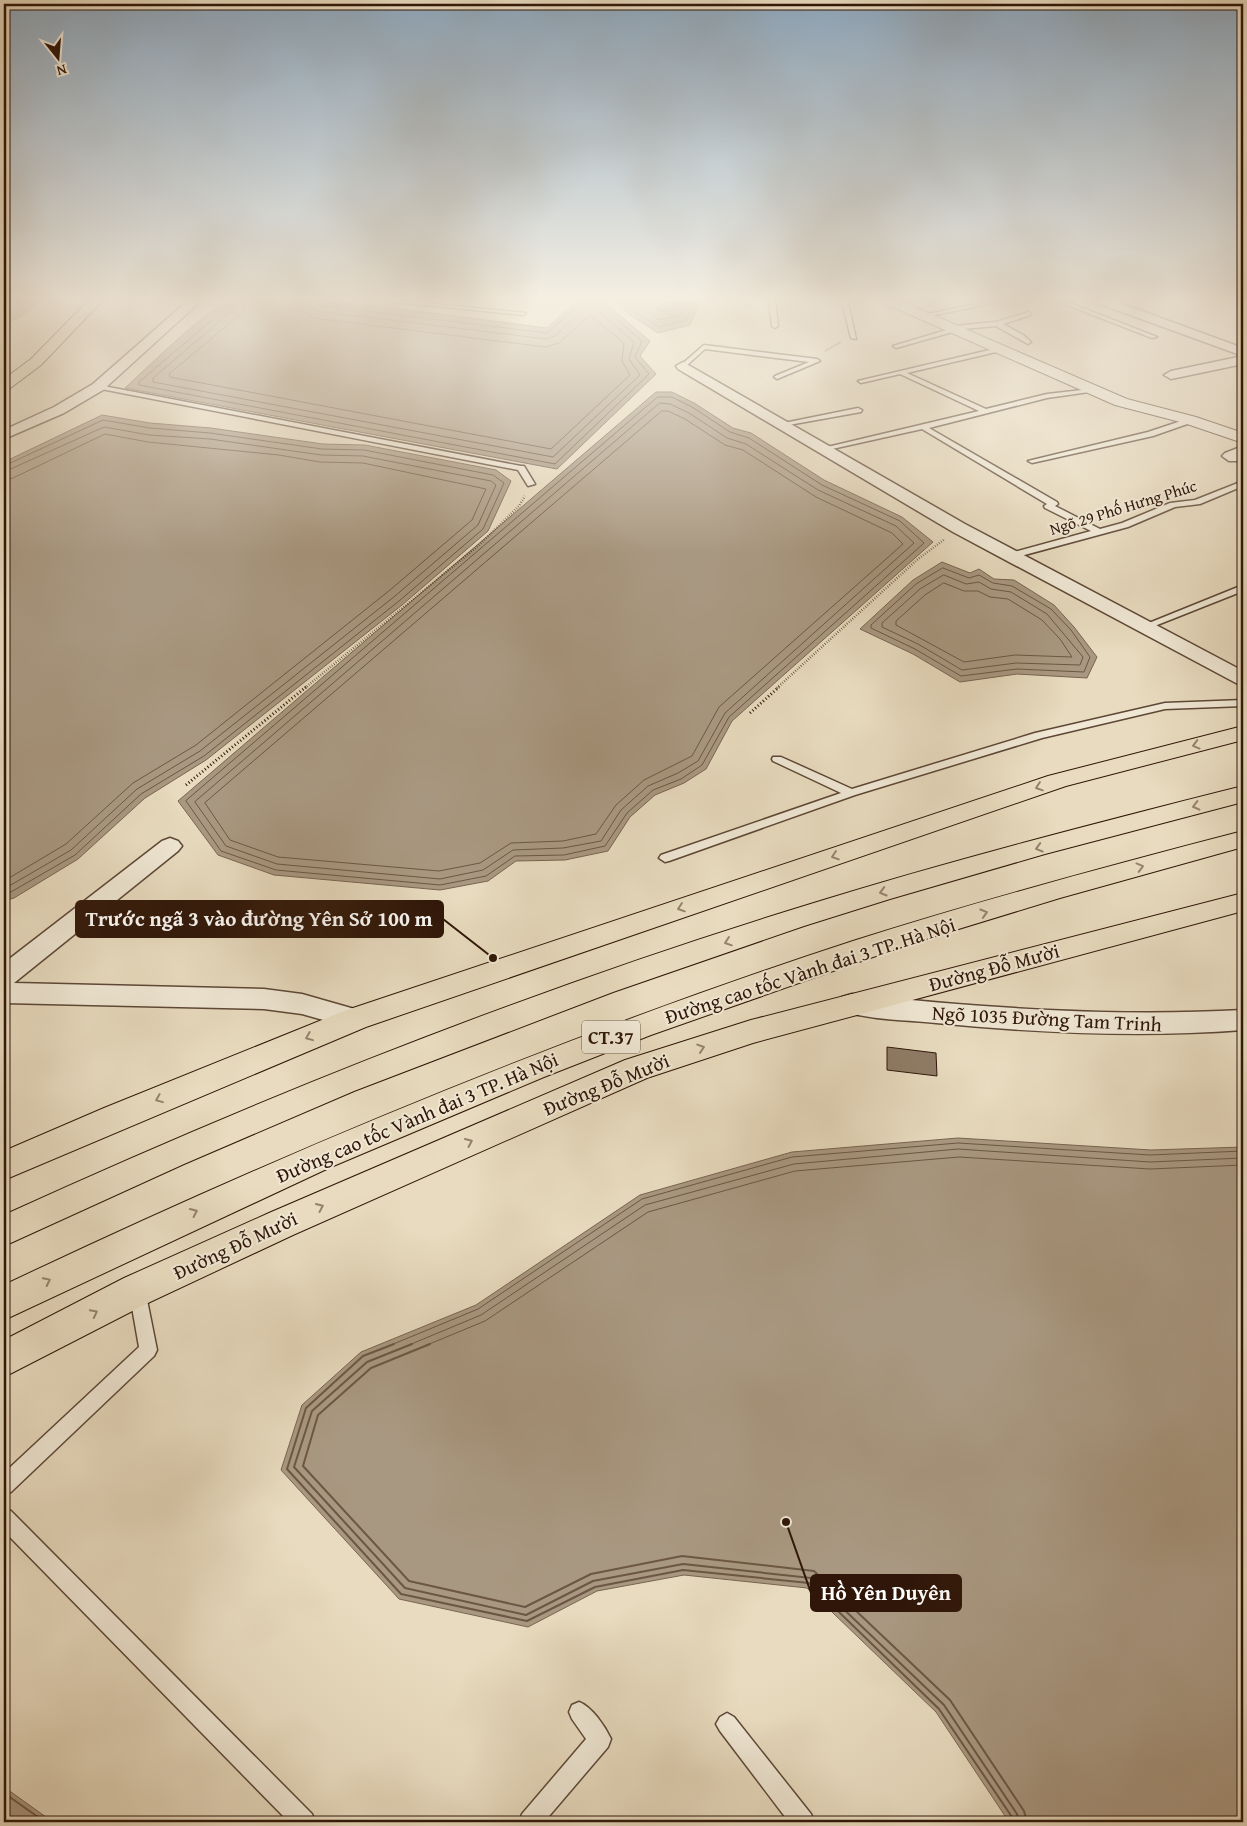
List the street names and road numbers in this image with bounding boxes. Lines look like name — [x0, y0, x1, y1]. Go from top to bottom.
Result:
street label: Ngõ 29 Phố Hưng Phúc — [1046, 473, 1200, 541]
street label: Đường cao tốc Vành đai 3 TP. Hà Nội — [661, 909, 959, 1031]
street label: Đường Đỗ Mười — [926, 936, 1063, 998]
street label: Ngõ 1035 Đường Tam Trinh — [931, 997, 1163, 1039]
road number: CT.37 — [582, 1020, 640, 1054]
street label: Đường cao tốc Vành đai 3 TP. Hà Nội — [271, 1044, 563, 1190]
street label: Đường Đỗ Mười — [538, 1045, 674, 1123]
street label: Đường Đỗ Mười — [168, 1203, 302, 1286]

